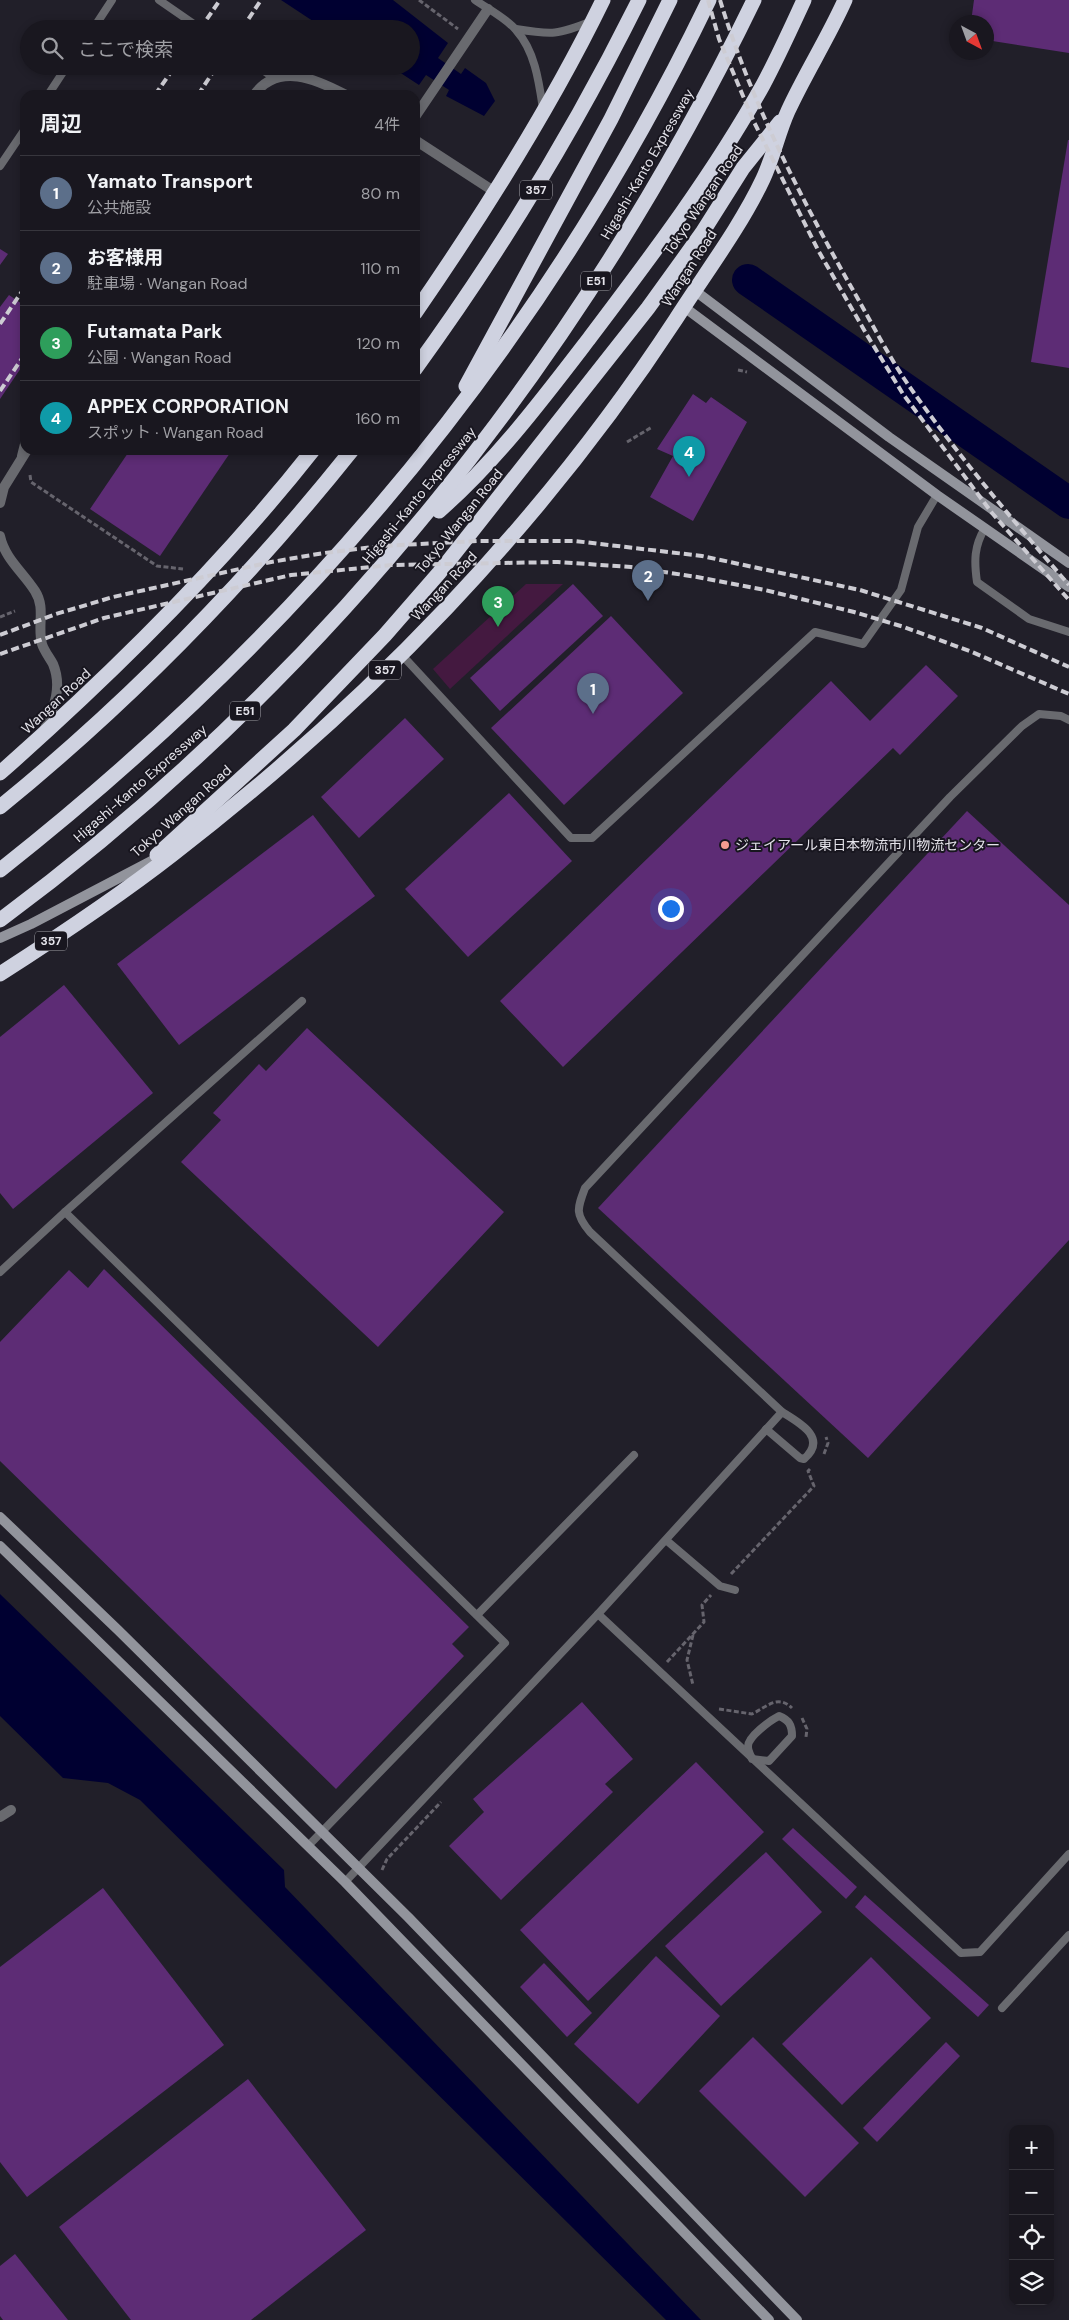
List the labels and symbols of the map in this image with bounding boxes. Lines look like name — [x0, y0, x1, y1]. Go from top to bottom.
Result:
north arrow — [949, 15, 994, 60]
street label: Higashi-Kanto Expressway — [596, 85, 698, 243]
street label: Tokyo Wangan Road — [659, 141, 747, 259]
road number: 357 — [520, 180, 552, 200]
street label: Wangan Road — [657, 226, 721, 310]
road number: E51 — [581, 272, 611, 290]
street label: Higashi-Kanto Expressway — [358, 423, 480, 567]
pin: 4 — [673, 436, 705, 477]
street label: Tokyo Wangan Road — [411, 465, 507, 577]
street label: Wangan Road — [407, 548, 481, 624]
pin: 2 — [632, 560, 664, 601]
pin: 3 — [482, 586, 514, 627]
road number: 357 — [369, 660, 401, 680]
street label: Wangan Road — [18, 664, 94, 738]
pin: 1 — [577, 673, 609, 714]
road number: E51 — [230, 701, 260, 720]
street label: Higashi-Kanto Expressway — [70, 720, 211, 846]
street label: Tokyo Wangan Road — [127, 761, 235, 861]
place label: ジェイアール東日本物流市川物流センター — [735, 836, 1000, 854]
marker: ジェイアール東日本物流市川物流センター — [719, 839, 731, 851]
your location — [658, 896, 684, 922]
road number: 357 — [35, 931, 67, 950]

